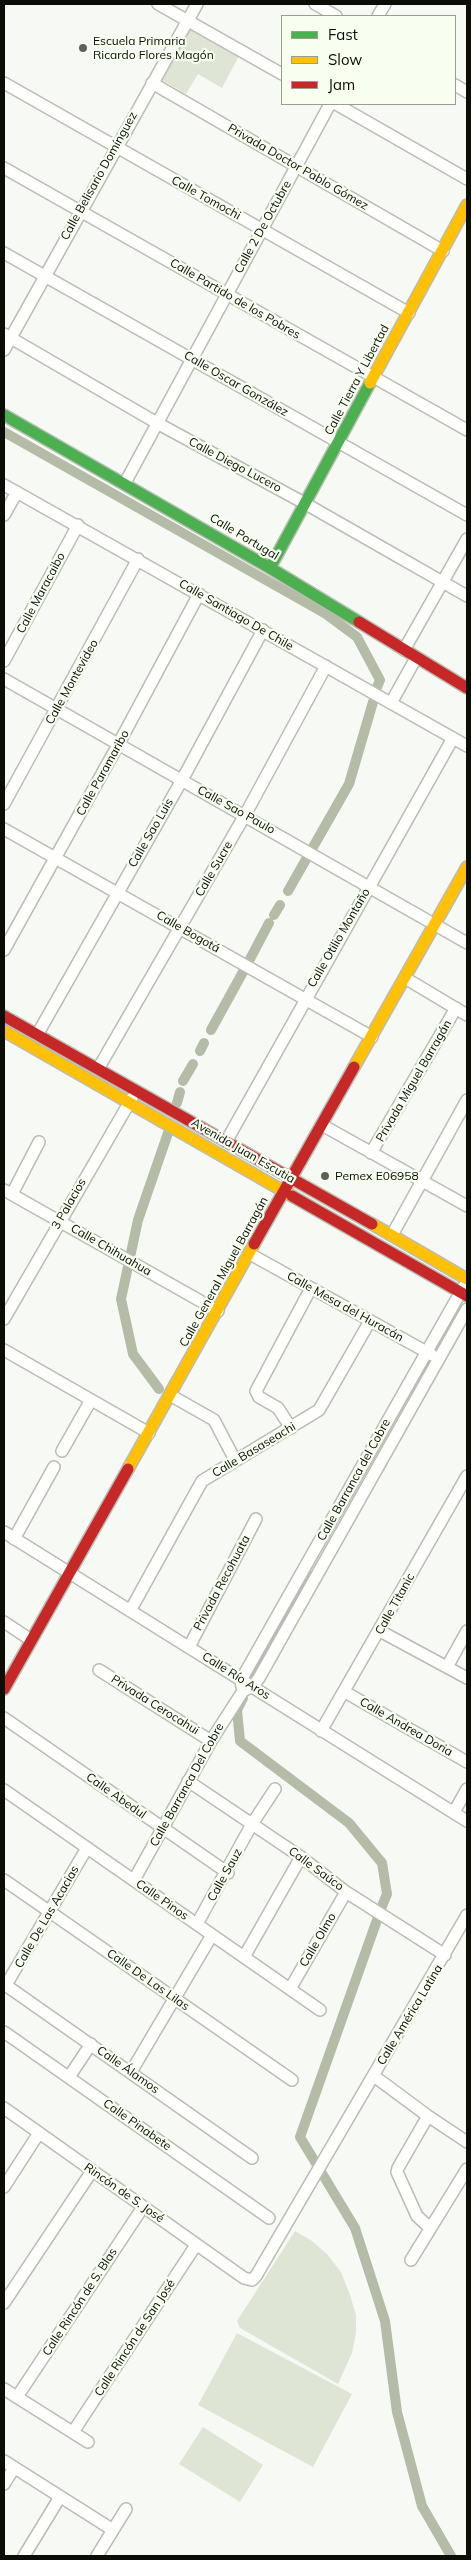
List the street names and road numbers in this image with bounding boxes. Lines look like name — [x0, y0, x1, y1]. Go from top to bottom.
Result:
street label: Calle Belisario Domínguez — [58, 109, 140, 243]
street label: Privada Doctor Pablo Gómez — [225, 121, 371, 213]
street label: Calle Tomochi — [169, 173, 243, 223]
street label: Calle 2 De Octubre — [232, 178, 294, 276]
street label: Calle Partido de los Pobres — [167, 256, 303, 342]
street label: Calle Tierra Y Libertad — [322, 322, 392, 438]
street label: Calle Oscar González — [181, 348, 291, 420]
street label: Calle Diego Lucero — [186, 434, 284, 496]
street label: Calle Portugal — [207, 511, 281, 563]
street label: Calle Maracaibo — [14, 550, 68, 636]
street label: Calle Santiago De Chile — [176, 576, 296, 654]
street label: Calle Montevideo — [43, 637, 101, 727]
street label: Calle Paramaribo — [73, 728, 133, 818]
street label: Calle Sao Paulo — [195, 783, 277, 837]
street label: Calle Sao Luis — [125, 796, 177, 870]
street label: Calle Sucre — [192, 839, 236, 899]
street label: Calle Otilio Montaño — [305, 886, 373, 990]
street label: Calle Bogotá — [154, 908, 222, 956]
street label: Privada Miguel Barragán — [373, 1017, 455, 1145]
street label: Avenida Juan Escutia — [189, 1116, 297, 1186]
street label: 3 Palacios — [49, 1176, 89, 1232]
street label: Calle General Miguel Barragán — [177, 1194, 271, 1350]
street label: Calle Chihuahua — [68, 1221, 154, 1279]
street label: Calle Mesa del Huracán — [284, 1269, 406, 1345]
street label: Calle Barranca del Cobre — [314, 1416, 394, 1544]
street label: Calle Basaseachi — [210, 1419, 298, 1481]
street label: Privada Recohuata — [191, 1533, 253, 1633]
street label: Calle Titanic — [372, 1571, 418, 1637]
street label: Calle Río Aros — [199, 1649, 273, 1703]
street label: Privada Cerocahui — [108, 1672, 202, 1738]
street label: Calle Andrea Doria — [357, 1695, 455, 1759]
street label: Calle Barranca Del Cobre — [147, 1721, 227, 1849]
street label: Calle Abedul — [83, 1770, 149, 1822]
street label: Calle Saúco — [286, 1844, 346, 1894]
street label: Calle Sauz — [205, 1846, 245, 1904]
street label: Calle De Las Acacias — [12, 1863, 82, 1971]
street label: Calle Pinos — [133, 1877, 191, 1923]
street label: Calle Olmo — [297, 1910, 339, 1970]
street label: Calle De Las Lilas — [104, 1946, 192, 2014]
street label: Calle América Latina — [374, 1962, 446, 2068]
street label: Calle Álamos — [94, 2043, 162, 2097]
street label: Calle Pinabete — [100, 2096, 174, 2154]
street label: Rincón de S. José — [81, 2160, 167, 2226]
street label: Calle Rincón de S. Blas — [40, 2245, 120, 2359]
street label: Calle Rincón de San José — [92, 2277, 178, 2399]

